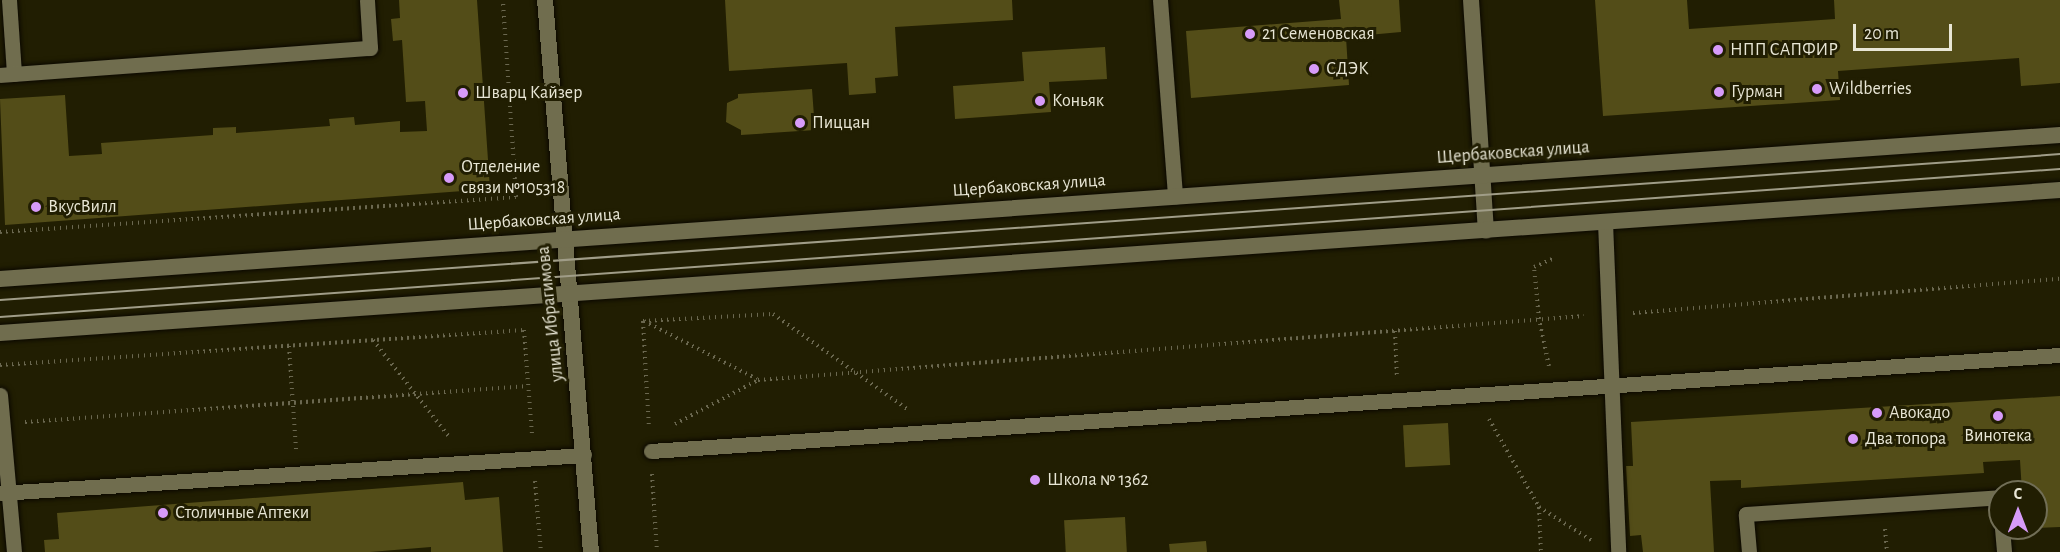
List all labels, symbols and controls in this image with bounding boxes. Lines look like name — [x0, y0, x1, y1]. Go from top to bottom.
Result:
scale bar — [1856, 12, 1955, 50]
place label: 21 Семеновская — [1262, 23, 1375, 45]
text: 20 m — [1864, 25, 1899, 43]
marker: 21 Семеновская — [1243, 27, 1257, 41]
place label: НПП САПФИР — [1730, 39, 1838, 61]
marker: НПП САПФИР — [1711, 43, 1725, 57]
place label: СДЭК — [1326, 58, 1369, 80]
marker: СДЭК — [1307, 62, 1321, 76]
place label: Wildberries — [1829, 78, 1912, 100]
place label: Гурман — [1731, 81, 1783, 103]
place label: Шварц Кайзер — [475, 82, 582, 104]
marker: Wildberries — [1810, 82, 1824, 96]
marker: Гурман — [1712, 85, 1726, 99]
marker: Шварц Кайзер — [456, 86, 470, 100]
place label: Коньяк — [1052, 90, 1104, 112]
marker: Коньяк — [1033, 94, 1047, 108]
place label: Пиццан — [812, 112, 870, 134]
marker: Пиццан — [793, 116, 807, 130]
street label: Щербаковская улица — [1436, 137, 1590, 169]
place label: Отделение связи №105318 — [461, 157, 565, 200]
street label: Щербаковская улица — [952, 170, 1106, 202]
marker: Отделение связи №105318 — [442, 171, 456, 185]
place label: ВкусВилл — [48, 196, 117, 218]
marker: ВкусВилл — [29, 200, 43, 214]
street label: Щербаковская улица — [467, 204, 621, 236]
street label: улица Ибрагимова — [533, 245, 569, 383]
place label: Авокадо — [1889, 402, 1950, 424]
marker: Авокадо — [1870, 406, 1884, 420]
marker: Винотека — [1991, 409, 2005, 423]
place label: Винотека — [1964, 425, 2032, 447]
place label: Два топора — [1865, 428, 1946, 450]
marker: Два топора — [1846, 432, 1860, 446]
place label: Школа № 1362 — [1047, 469, 1149, 491]
marker: Школа № 1362 — [1028, 473, 1042, 487]
north arrow — [1988, 480, 2048, 540]
text: С — [2014, 486, 2022, 502]
place label: Столичные Аптеки — [175, 502, 309, 524]
marker: Столичные Аптеки — [156, 506, 170, 520]

